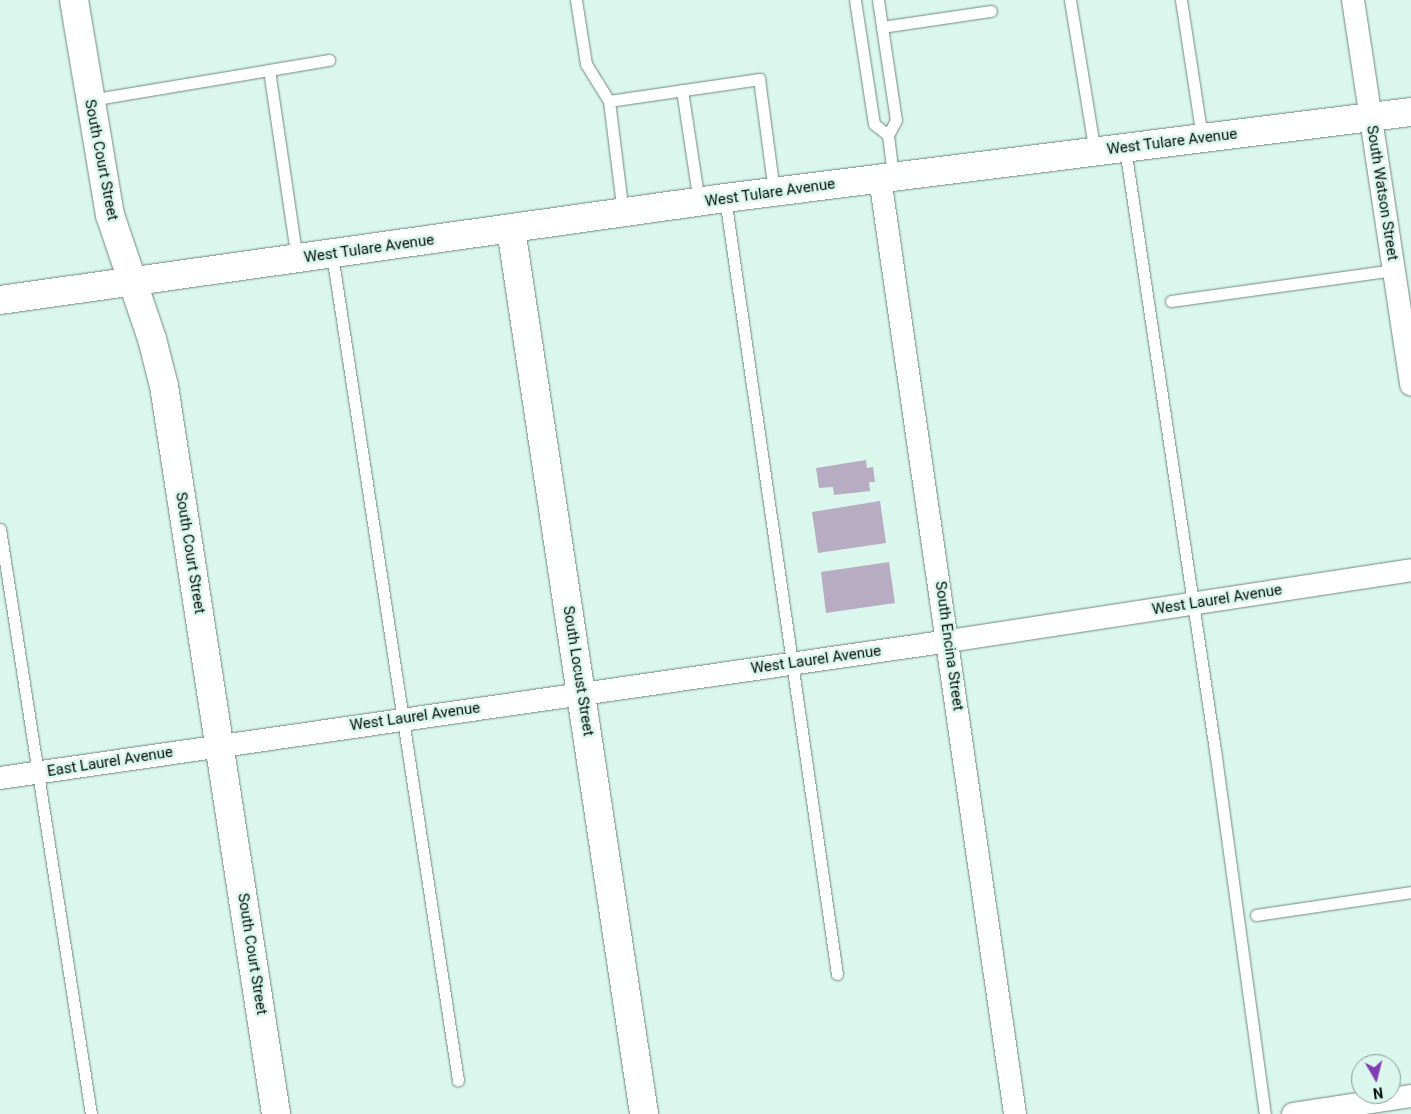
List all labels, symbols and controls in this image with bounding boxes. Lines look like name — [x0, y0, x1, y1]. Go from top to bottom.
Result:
street label: South Court Street — [80, 98, 122, 222]
street label: South Watson Street — [1362, 124, 1402, 262]
street label: West Tulare Avenue — [1106, 125, 1238, 159]
street label: West Tulare Avenue — [704, 175, 836, 211]
street label: West Tulare Avenue — [303, 231, 435, 267]
street label: South Court Street — [172, 491, 208, 615]
street label: South Encina Street — [931, 580, 967, 712]
street label: West Laurel Avenue — [1151, 581, 1283, 619]
street label: South Locust Street — [559, 605, 597, 737]
street label: West Laurel Avenue — [750, 642, 882, 678]
street label: West Laurel Avenue — [349, 699, 481, 735]
street label: East Laurel Avenue — [46, 743, 174, 781]
street label: South Court Street — [234, 892, 270, 1016]
north arrow — [1351, 1054, 1401, 1104]
text: N — [1372, 1084, 1384, 1101]

